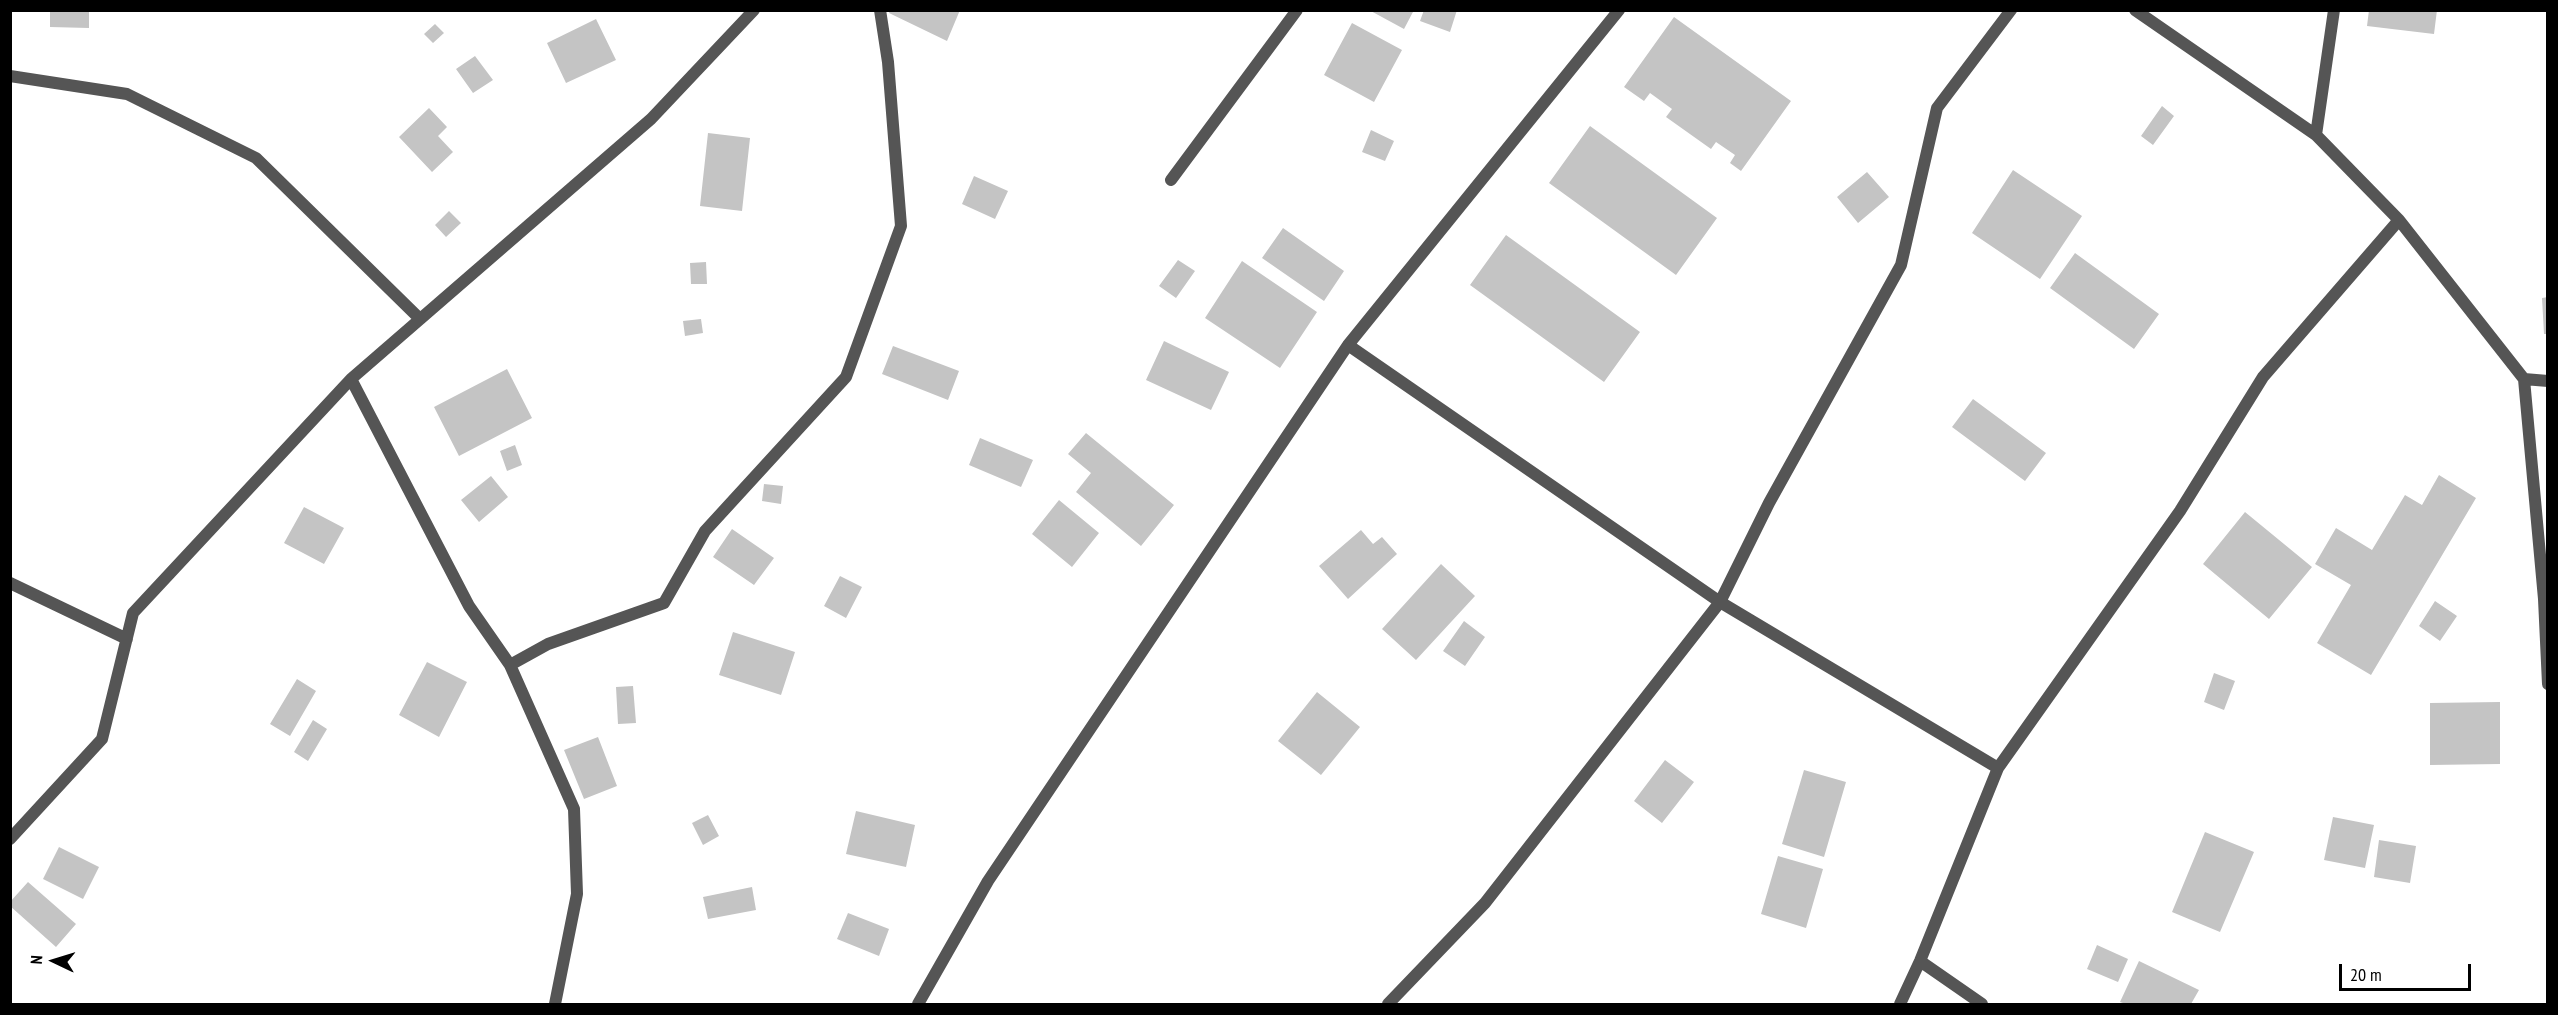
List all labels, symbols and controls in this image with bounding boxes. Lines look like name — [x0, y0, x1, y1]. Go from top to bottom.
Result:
north arrow — [24, 931, 84, 991]
scale bar — [2342, 952, 2474, 990]
text: N — [26, 955, 46, 965]
text: 20 m — [2350, 963, 2382, 986]

